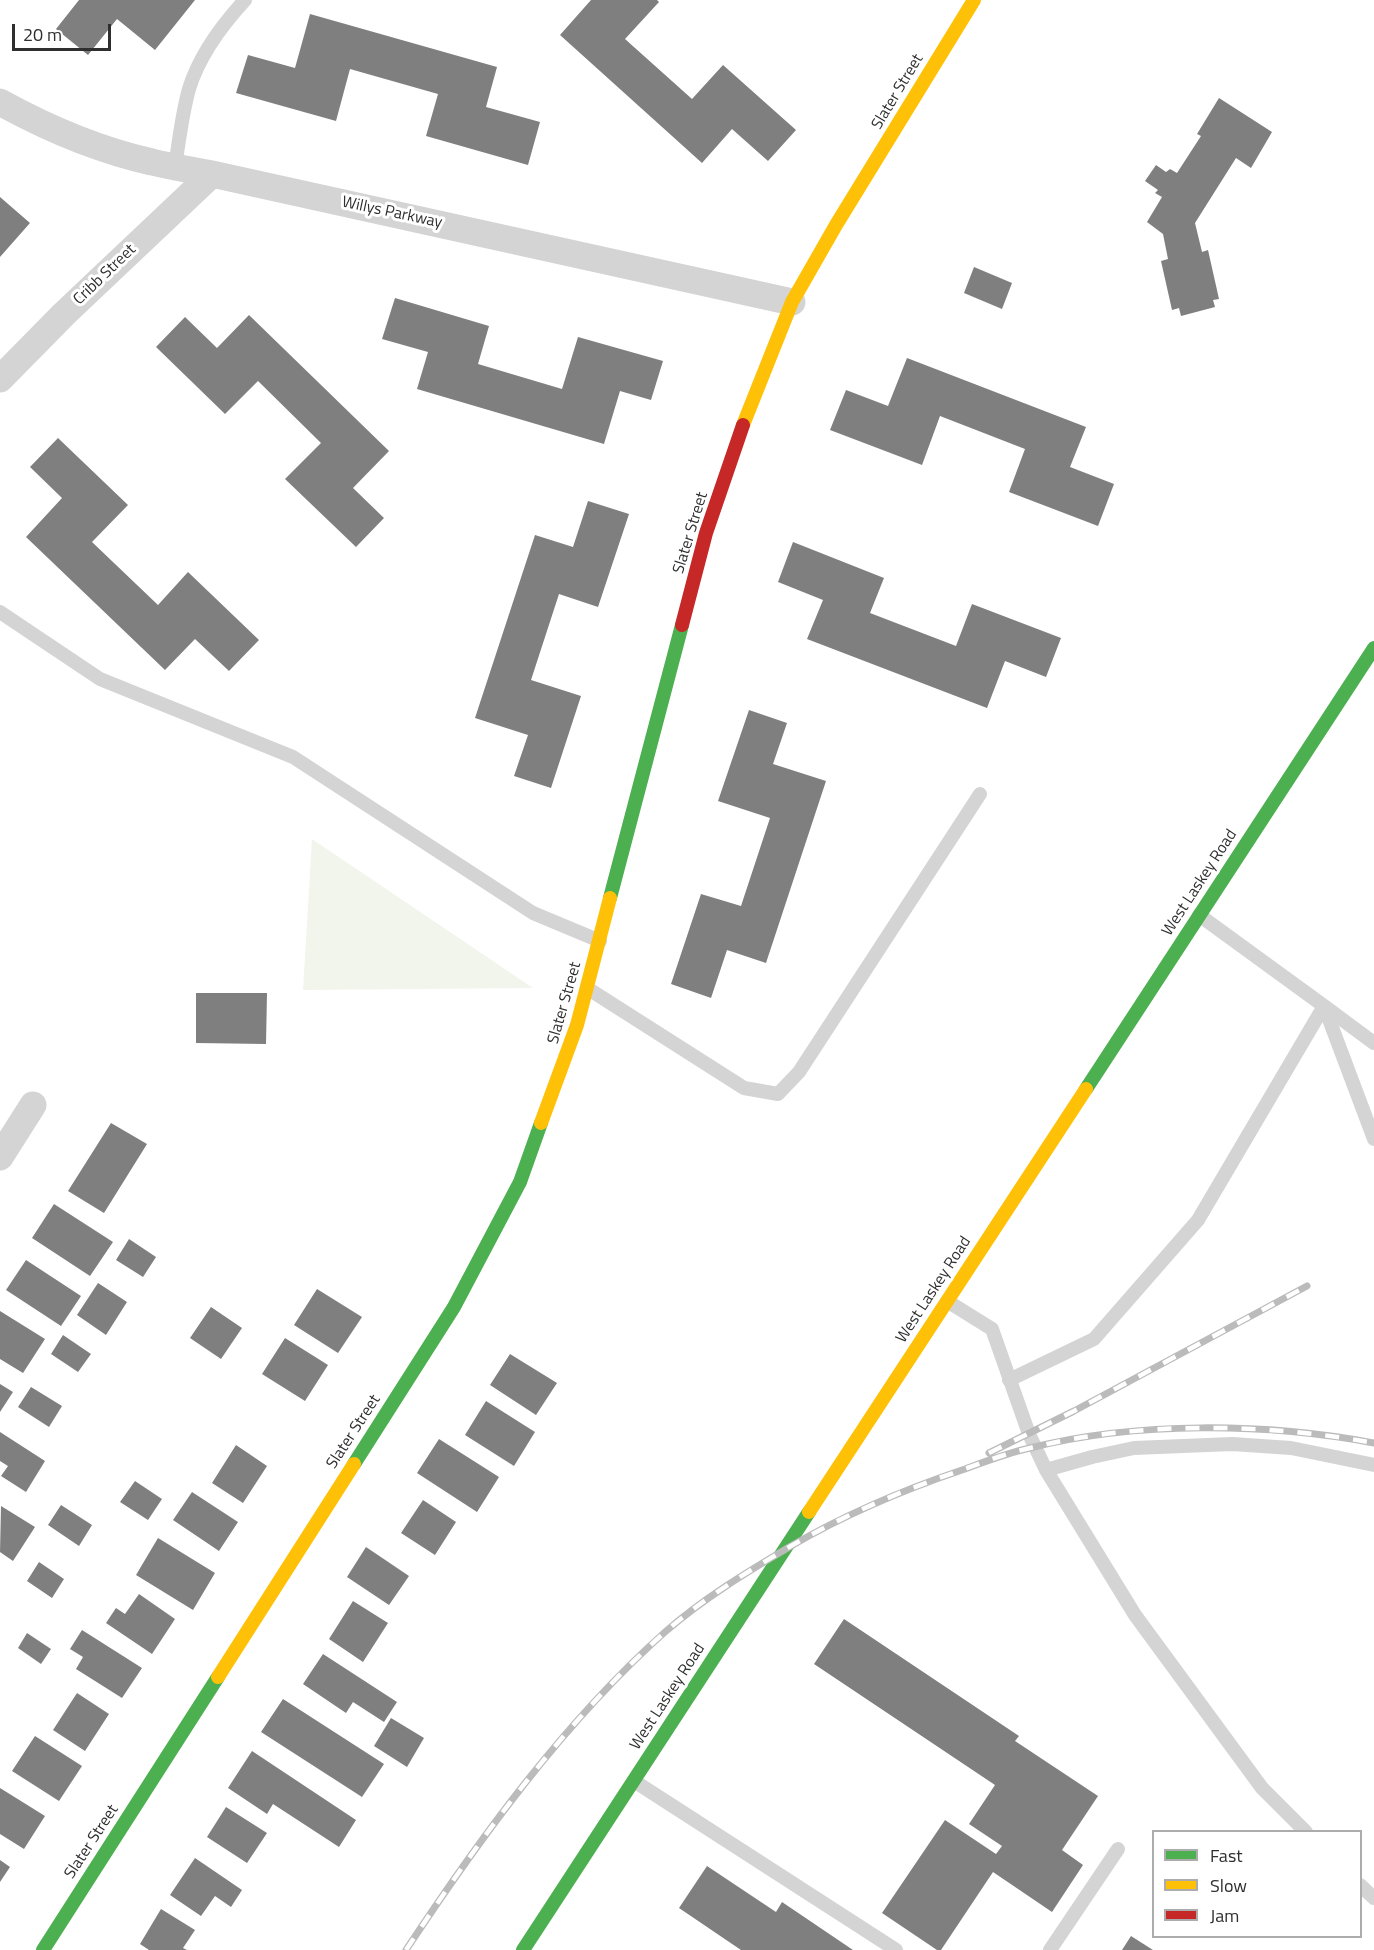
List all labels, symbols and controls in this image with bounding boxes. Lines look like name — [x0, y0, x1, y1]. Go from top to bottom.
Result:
scale bar — [15, 12, 114, 50]
text: 20 m — [23, 21, 62, 48]
street label: Slater Street — [868, 51, 928, 133]
street label: Willys Parkway — [340, 193, 444, 233]
street label: Cribb Street — [70, 241, 140, 309]
street label: Slater Street — [669, 490, 713, 576]
street label: West Laskey Road — [1158, 826, 1242, 940]
street label: Slater Street — [544, 960, 586, 1046]
street label: West Laskey Road — [892, 1233, 976, 1347]
street label: Slater Street — [323, 1391, 385, 1473]
street label: West Laskey Road — [626, 1640, 710, 1754]
street label: Slater Street — [61, 1801, 123, 1883]
legend — [1152, 1830, 1362, 1938]
text: Fast — [1210, 1842, 1243, 1869]
text: Slow — [1210, 1872, 1247, 1899]
text: Jam — [1210, 1902, 1239, 1929]

